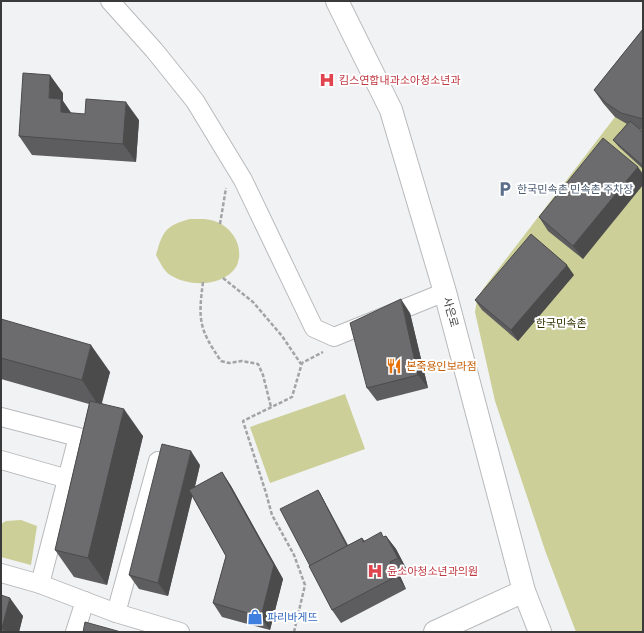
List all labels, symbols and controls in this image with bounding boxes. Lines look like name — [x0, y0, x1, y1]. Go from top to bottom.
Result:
hospital icon: 킴스연합내과소아청소년과 — [318, 71, 336, 89]
place label: 킴스연합내과소아청소년과 — [339, 74, 460, 86]
parking icon: 한국민속촌 민속촌 주차장 — [496, 180, 514, 198]
place label: 한국민속촌 민속촌 주차장 — [517, 183, 633, 195]
street label: 사은로 — [441, 296, 461, 328]
park label: 한국민속촌 — [536, 317, 586, 329]
restaurant icon: 본죽용인보라점 — [385, 357, 403, 375]
place label: 본죽용인보라점 — [406, 360, 477, 372]
hospital icon: 윤소아청소년과의원 — [366, 562, 384, 580]
place label: 윤소아청소년과의원 — [387, 565, 478, 577]
shop icon: 파리바게뜨 — [246, 608, 264, 626]
place label: 파리바게뜨 — [267, 611, 318, 623]

